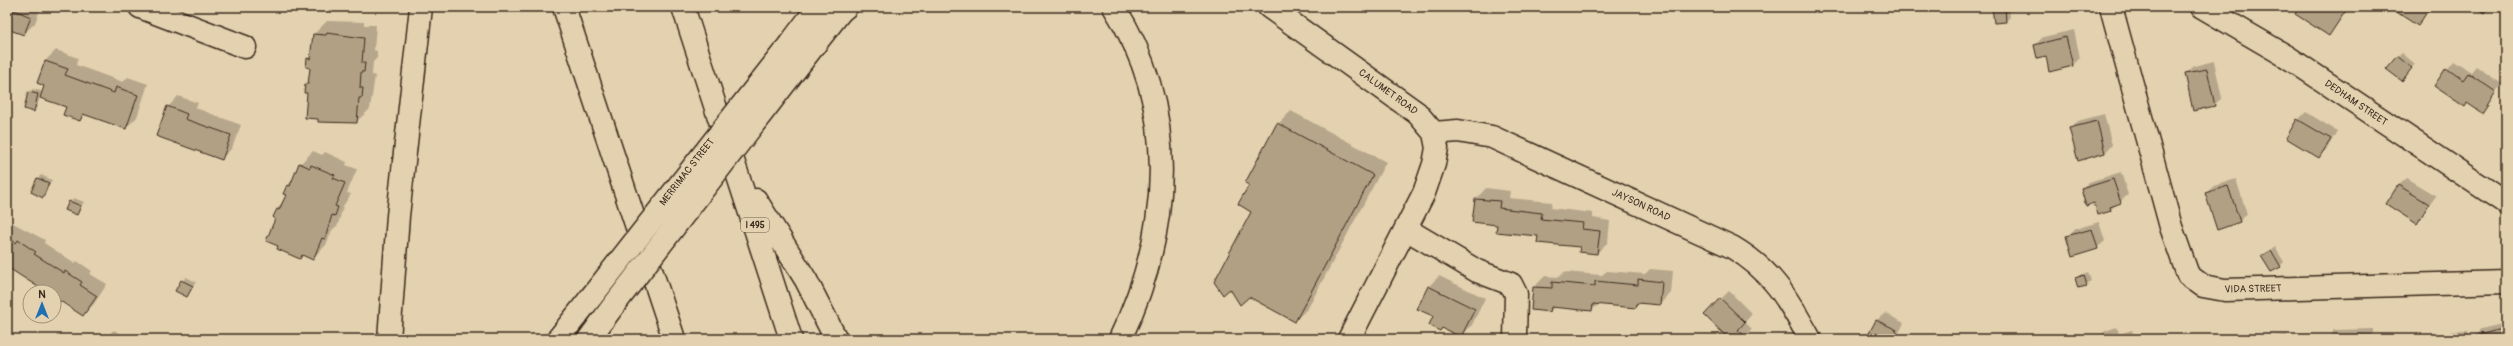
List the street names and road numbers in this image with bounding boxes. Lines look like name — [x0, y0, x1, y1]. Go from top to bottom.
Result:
street label: CALUMET ROAD — [1356, 67, 1420, 117]
street label: DEDHAM STREET — [2322, 78, 2390, 129]
street label: MERRIMAC STREET — [657, 136, 717, 208]
street label: JAYSON ROAD — [1610, 186, 1672, 224]
road number: I 495 — [741, 218, 769, 232]
street label: VIDA STREET — [2224, 282, 2282, 295]

